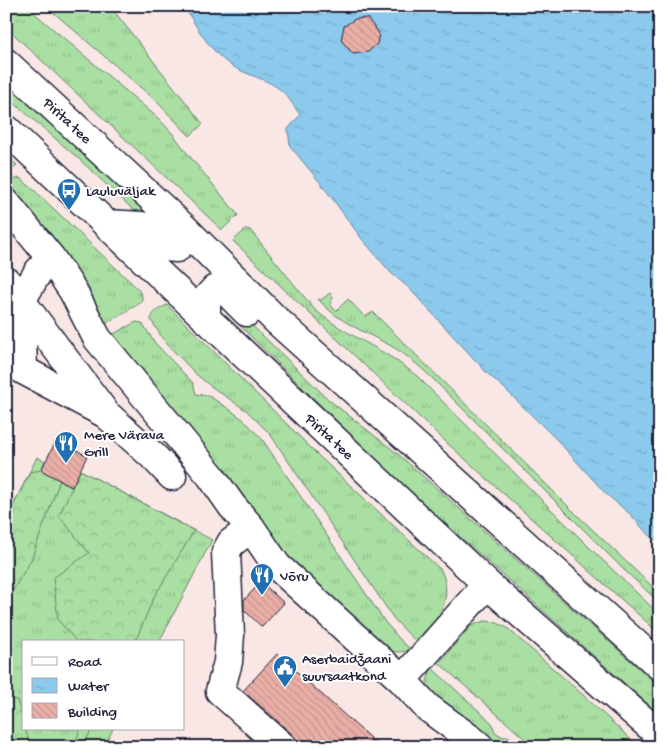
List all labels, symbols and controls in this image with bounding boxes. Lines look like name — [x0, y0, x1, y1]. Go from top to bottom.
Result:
street label: Pirita tee — [38, 94, 95, 149]
bus stop icon: Lauluväljak — [56, 177, 82, 211]
place label: Lauluväljak — [86, 183, 156, 201]
street label: Pirita tee — [300, 410, 357, 465]
place label: Mere Värava Grill — [84, 427, 165, 462]
restaurant icon: Mere Värava Grill — [53, 430, 79, 464]
restaurant icon: Võru — [249, 562, 275, 596]
place label: Võru — [279, 568, 308, 586]
legend — [22, 640, 185, 730]
place label: Aserbaidžaani suursaatkond — [302, 651, 391, 686]
text: Road — [68, 654, 102, 672]
public building icon: Aserbaidžaani suursaatkond — [272, 654, 298, 688]
text: Water — [68, 678, 110, 696]
text: Building — [67, 704, 117, 722]

